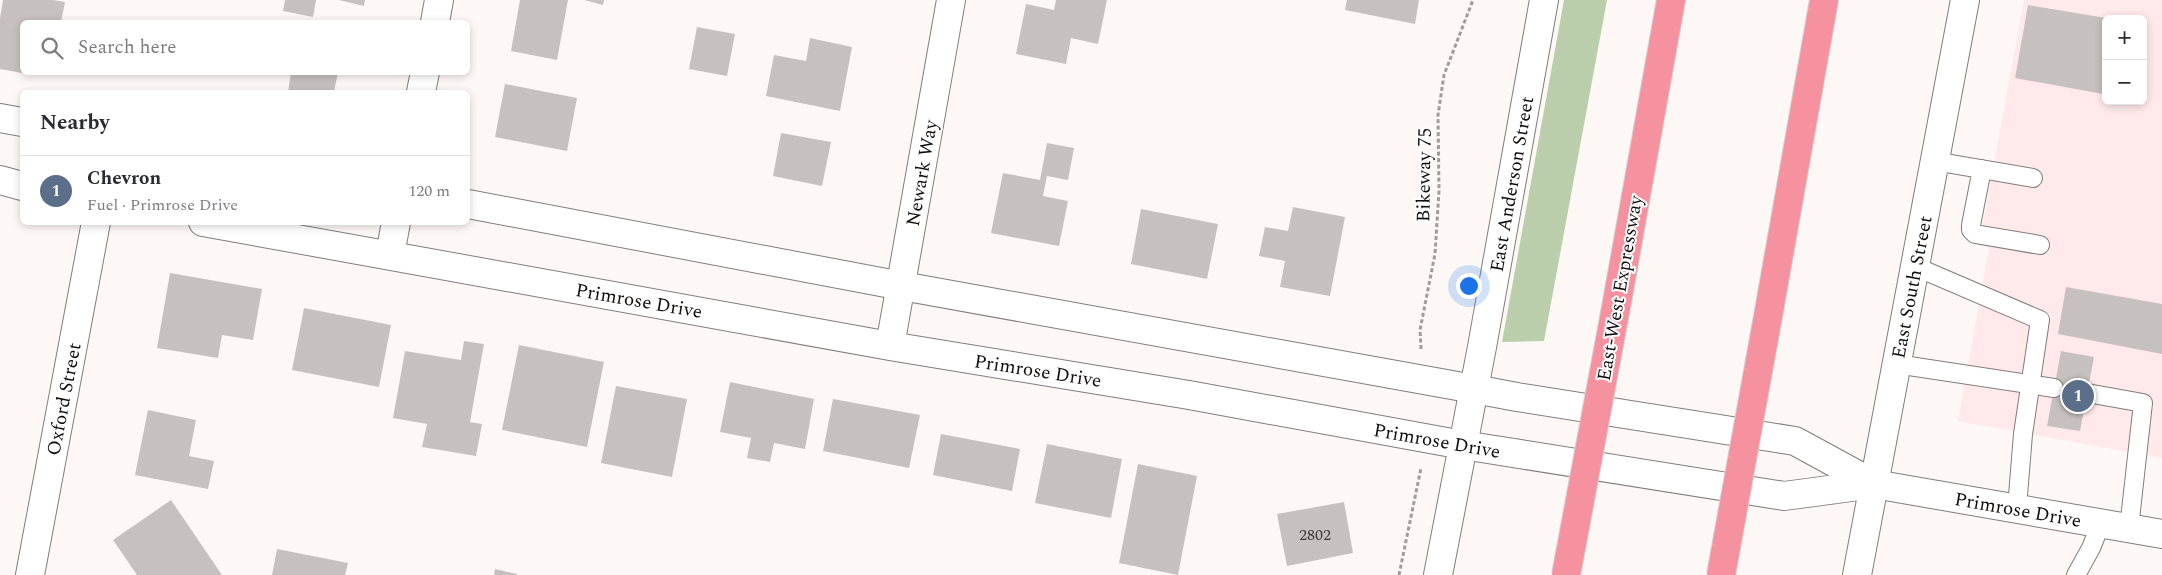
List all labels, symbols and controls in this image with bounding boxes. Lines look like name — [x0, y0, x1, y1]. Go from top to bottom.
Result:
map controls — [2102, 15, 2147, 105]
button: + — [2102, 15, 2147, 60]
search box — [20, 20, 470, 75]
text: Search here — [78, 33, 177, 62]
icon: search — [38, 34, 66, 62]
button: − — [2102, 60, 2147, 105]
street label: East Anderson Street — [1483, 94, 1542, 274]
text: Nearby — [40, 107, 110, 139]
street label: Newark Way — [899, 117, 946, 229]
street label: Bikeway 75 — [1409, 128, 1440, 222]
text: Chevron — [87, 164, 161, 193]
text: 1 — [52, 179, 60, 203]
text: 120 m — [408, 179, 450, 203]
street label: East-West Expressway — [1590, 192, 1651, 383]
text: Fuel · Primrose Drive — [87, 193, 238, 217]
street label: East South Street — [1884, 213, 1941, 361]
your location — [1456, 273, 1482, 299]
street label: Primrose Drive — [573, 276, 704, 327]
street label: Oxford Street — [39, 340, 90, 458]
street label: Primrose Drive — [972, 347, 1103, 396]
pin: 1 — [2062, 377, 2094, 415]
street label: Primrose Drive — [1371, 416, 1502, 467]
street label: Primrose Drive — [1952, 485, 2083, 536]
house number: 2802 — [1299, 523, 1331, 547]

